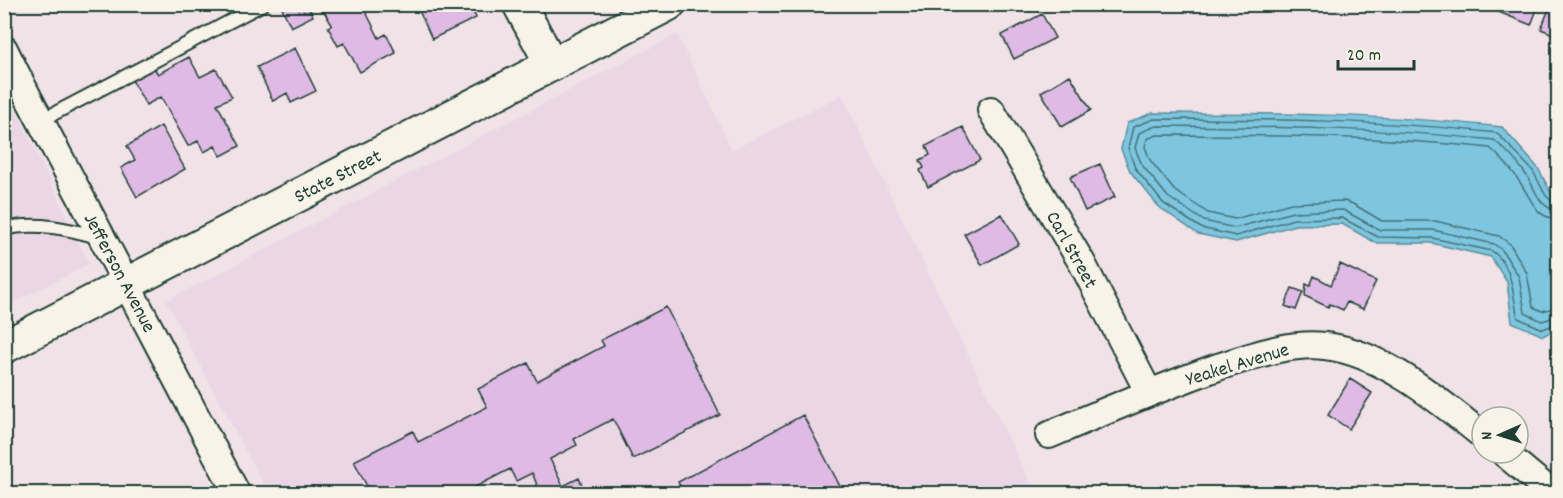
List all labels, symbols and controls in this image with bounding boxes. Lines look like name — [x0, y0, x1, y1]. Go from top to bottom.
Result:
scale bar — [1338, 33, 1414, 71]
text: 20 m — [1347, 44, 1381, 69]
street label: State Street — [290, 144, 387, 212]
street label: Carl Street — [1038, 207, 1103, 294]
street label: Jefferson Avenue — [75, 209, 162, 338]
street label: Yeakel Avenue — [1183, 337, 1293, 395]
north arrow — [1470, 405, 1530, 465]
text: N — [1476, 431, 1499, 440]

